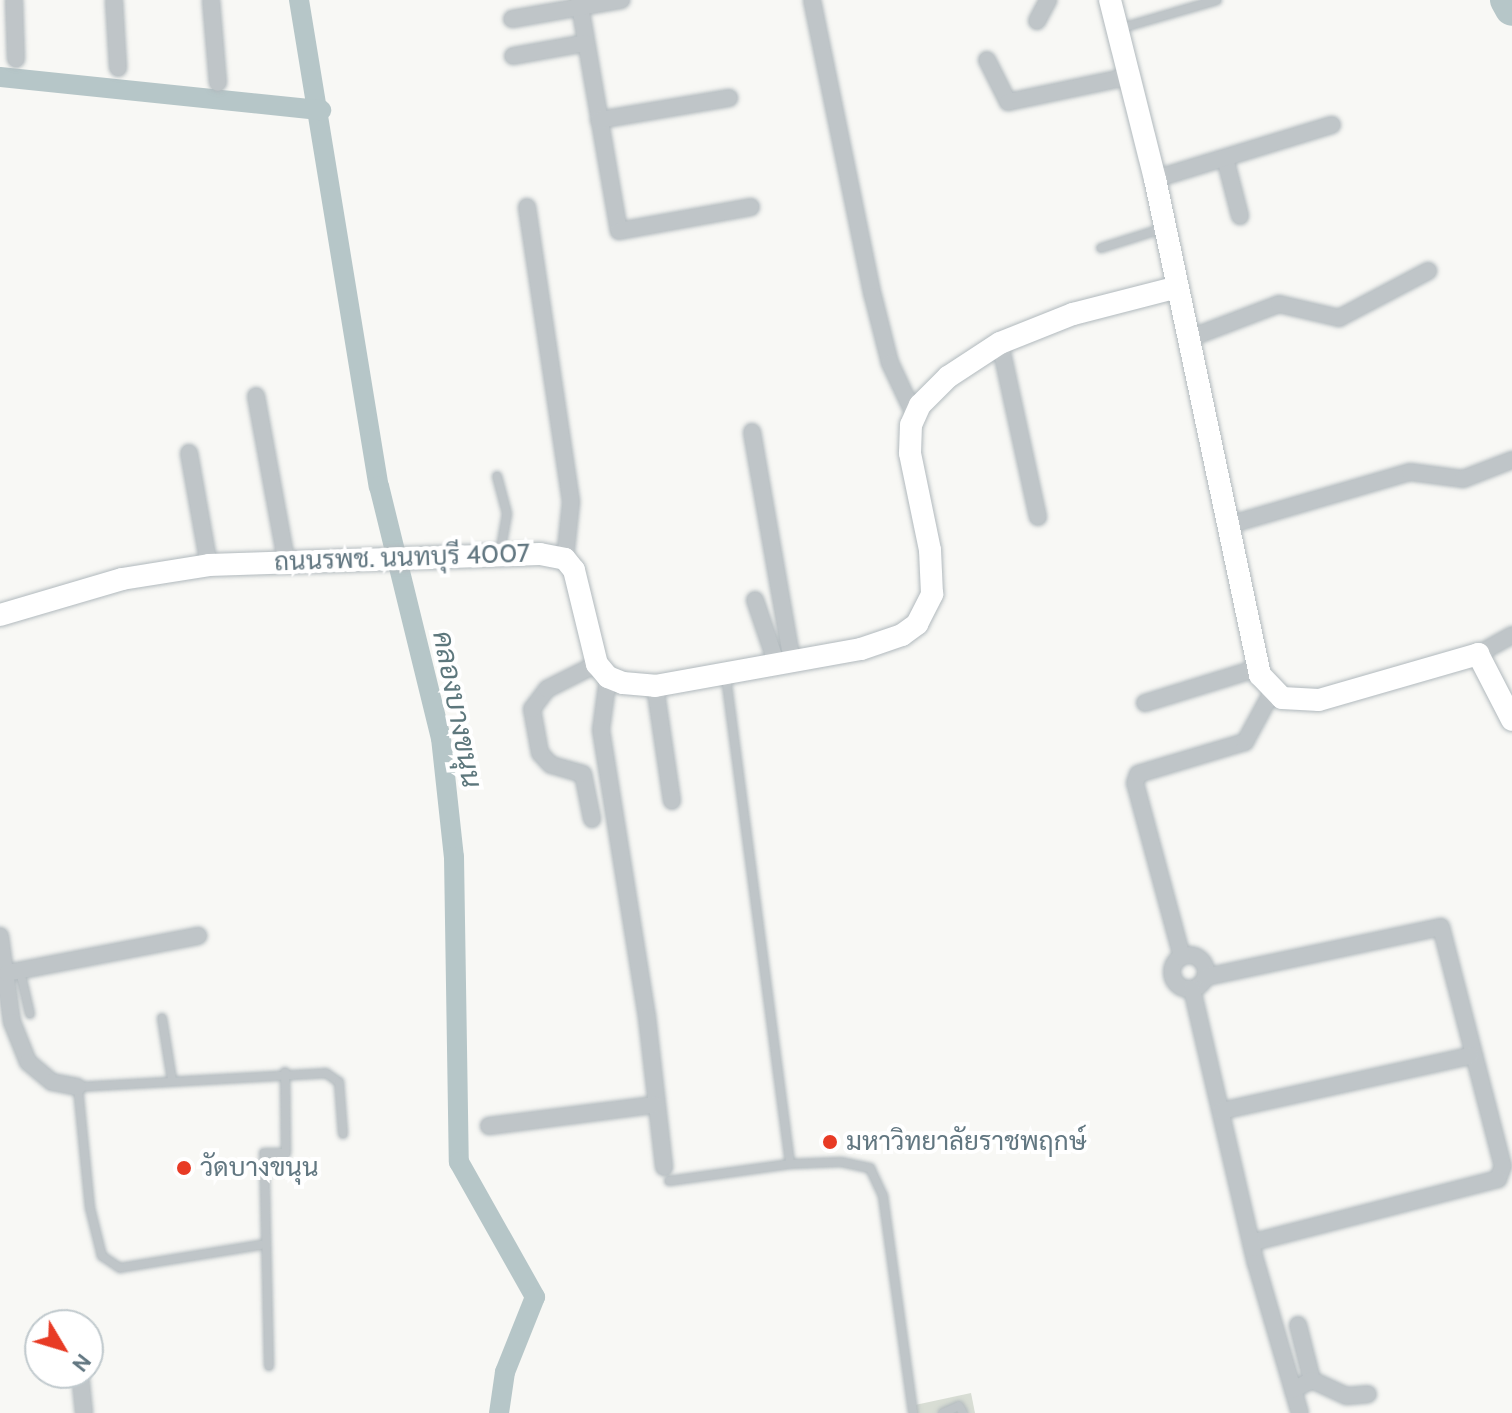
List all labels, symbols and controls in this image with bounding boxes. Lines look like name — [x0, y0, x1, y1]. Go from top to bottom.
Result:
street label: ถนนรพช. นนทบุรี 4007 — [273, 538, 531, 578]
water label: คลองบางขนุน — [426, 628, 490, 790]
place label: มหาวิทยาลัยราชพฤกษ์ — [846, 1126, 1086, 1158]
marker: มหาวิทยาลัยราชพฤกษ์ — [821, 1133, 839, 1151]
place label: วัดบางขนุน — [200, 1152, 318, 1184]
marker: วัดบางขนุน — [175, 1159, 193, 1177]
north arrow — [24, 1309, 104, 1389]
text: N — [66, 1348, 97, 1377]

